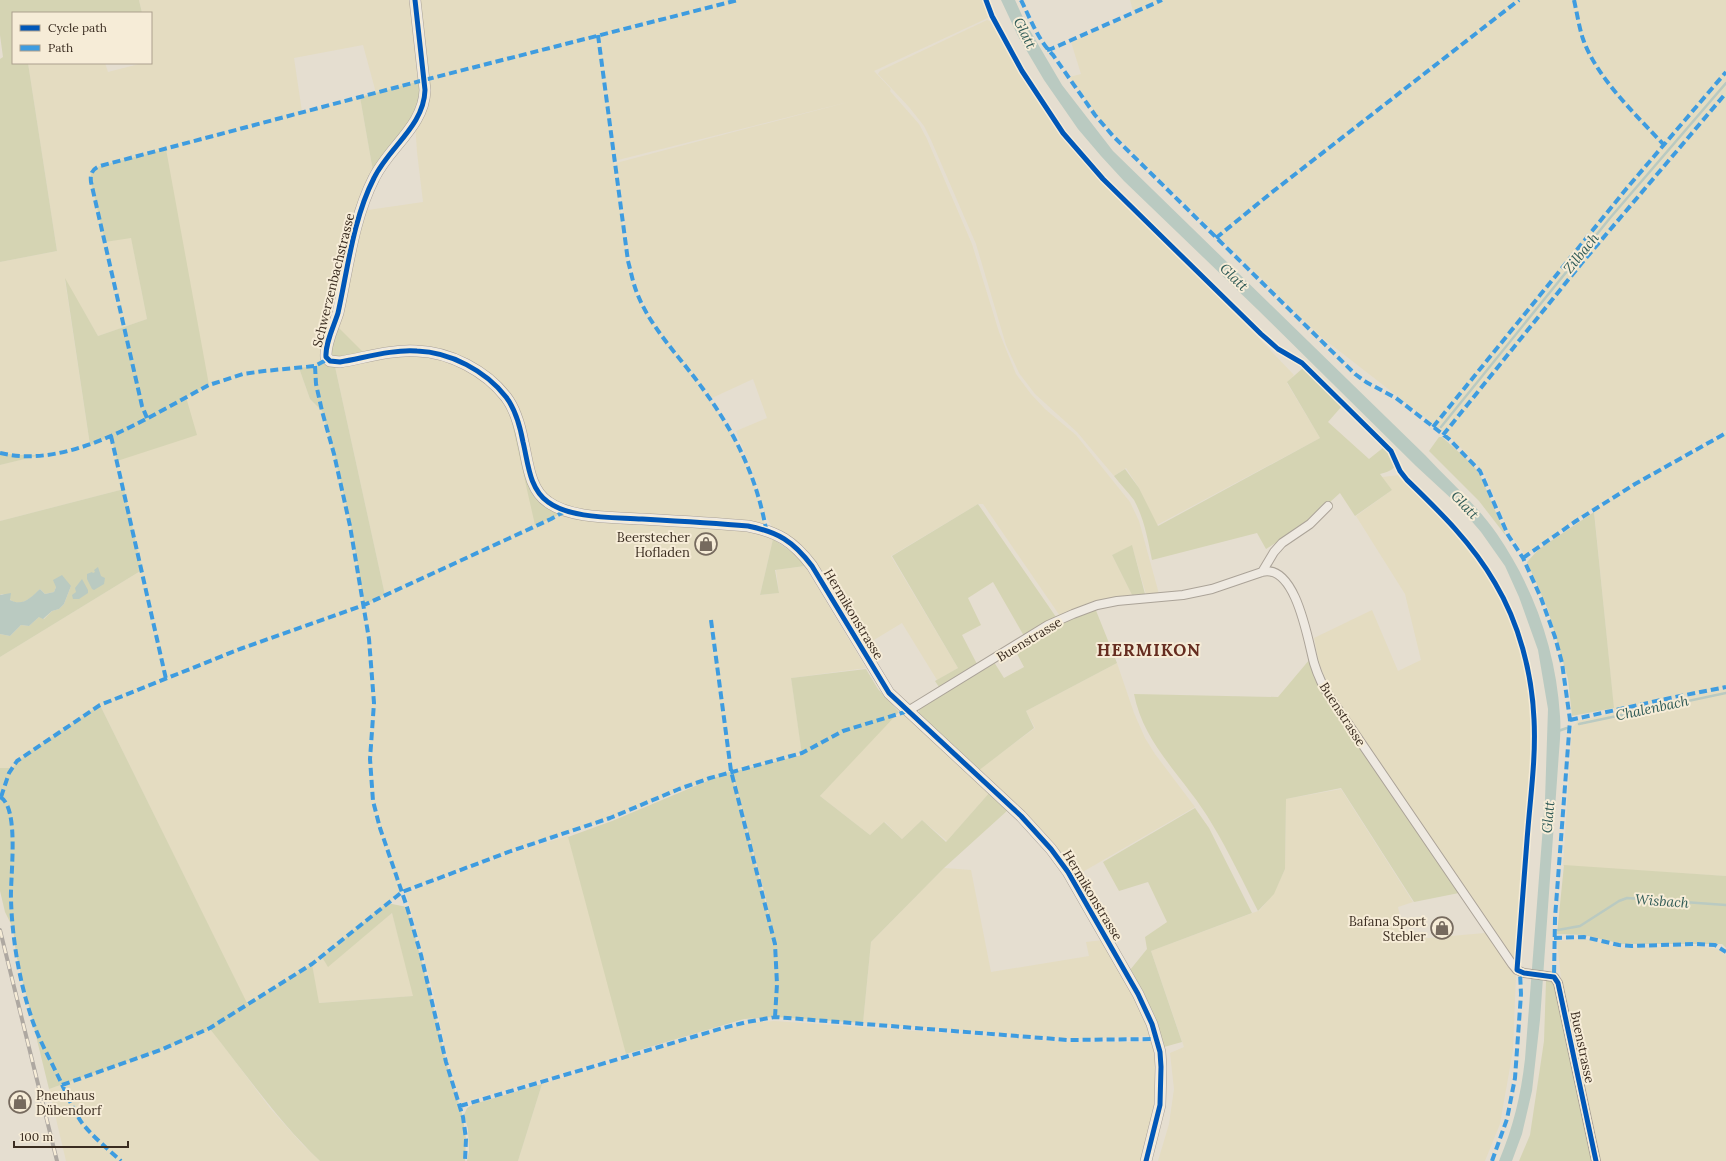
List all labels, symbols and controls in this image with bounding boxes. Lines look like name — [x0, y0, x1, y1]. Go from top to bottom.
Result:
legend — [12, 12, 152, 64]
water label: Glatt — [1010, 14, 1041, 52]
text: Cycle path — [48, 20, 107, 35]
text: Path — [48, 40, 73, 55]
street label: Schwerzenbachstrasse — [309, 211, 358, 349]
water label: Zilbach — [1559, 229, 1603, 277]
water label: Glatt — [1216, 259, 1253, 295]
water label: Glatt — [1447, 487, 1483, 524]
place label: Beerstecher Hofladen — [617, 529, 690, 561]
shop icon: Beerstecher Hofladen — [693, 531, 719, 557]
street label: Hermikonstrasse — [820, 566, 887, 663]
street label: Buenstrasse — [994, 613, 1065, 666]
district label: HERMIKON — [1097, 639, 1201, 661]
street label: Buenstrasse — [1316, 679, 1370, 750]
water label: Chalenbach — [1614, 692, 1690, 724]
water label: Glatt — [1538, 799, 1558, 834]
street label: Hermikonstrasse — [1059, 847, 1126, 944]
water label: Wisbach — [1635, 890, 1689, 912]
place label: Bafana Sport Stebler — [1349, 913, 1426, 945]
shop icon: Bafana Sport Stebler — [1429, 915, 1455, 941]
street label: Buenstrasse — [1567, 1010, 1598, 1085]
place label: Pneuhaus Dübendorf — [36, 1087, 103, 1119]
shop icon: Pneuhaus Dübendorf — [7, 1089, 33, 1115]
scale bar — [14, 1123, 128, 1149]
text: 100 m — [20, 1129, 53, 1144]

